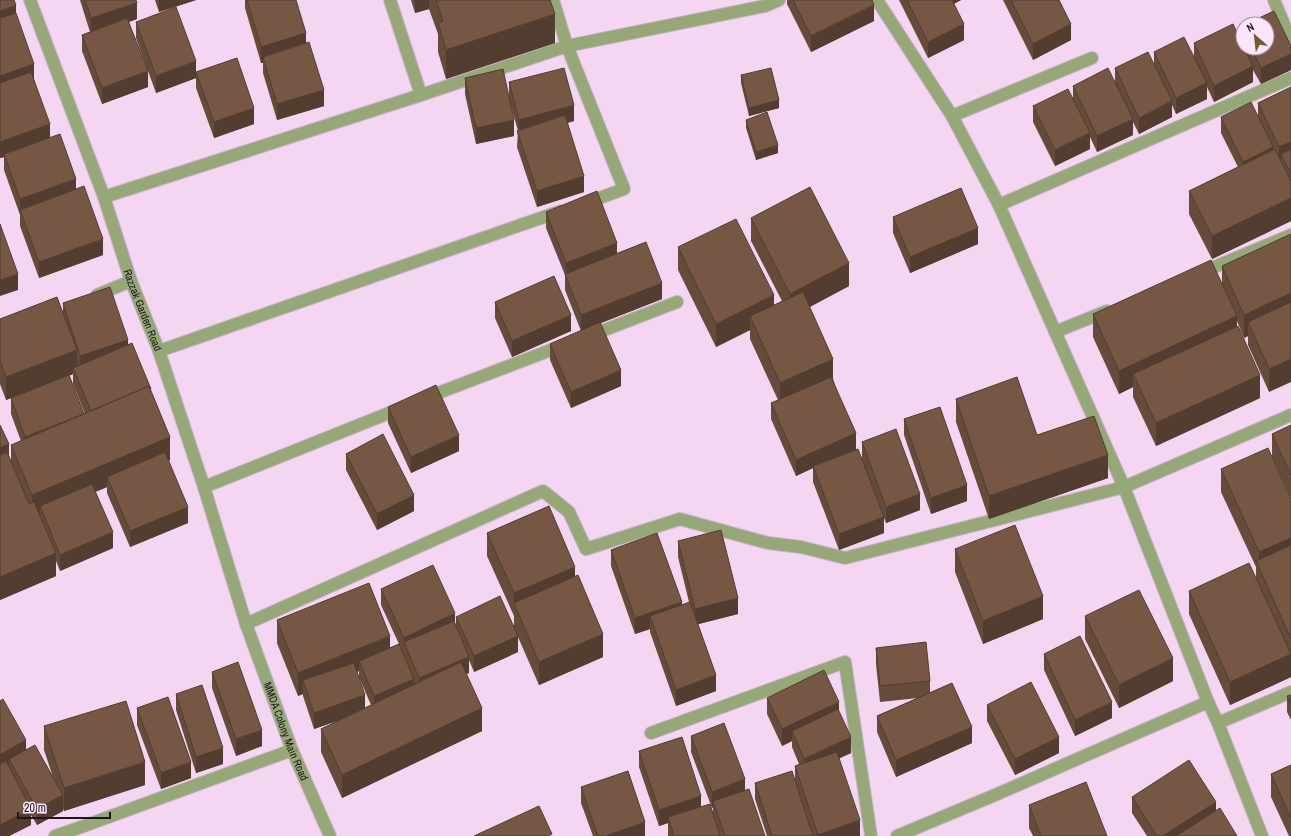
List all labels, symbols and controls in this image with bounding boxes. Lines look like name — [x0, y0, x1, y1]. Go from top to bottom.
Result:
north arrow — [1235, 16, 1275, 56]
text: N — [1244, 19, 1256, 35]
street label: Razzak Garden Road — [121, 267, 165, 353]
street label: MMDA Colony Main Road — [261, 680, 312, 783]
scale bar — [18, 794, 110, 820]
text: 20 m — [24, 800, 46, 816]

